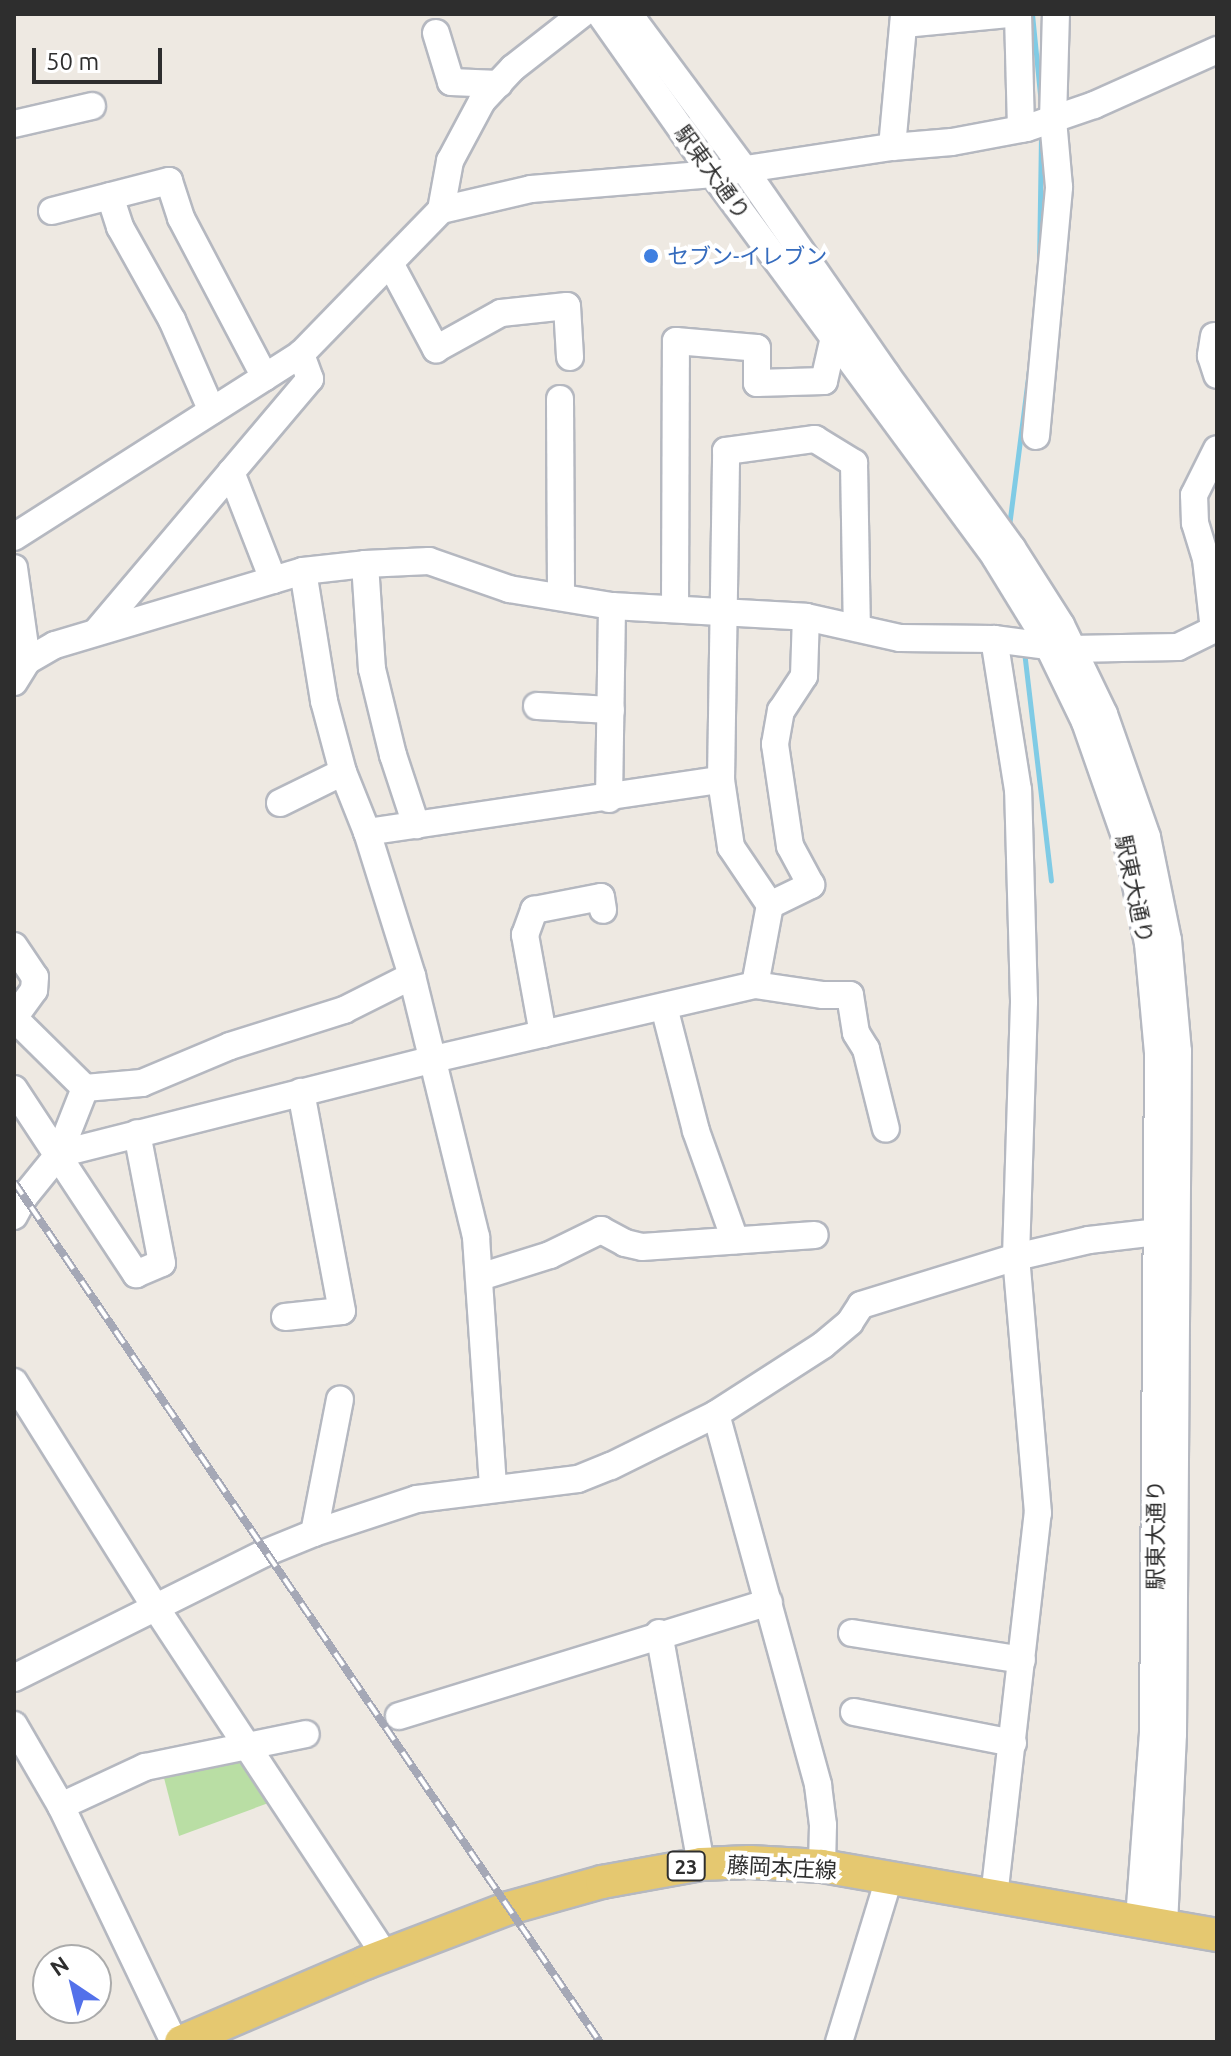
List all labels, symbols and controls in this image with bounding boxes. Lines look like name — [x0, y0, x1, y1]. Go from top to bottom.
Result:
scale bar — [36, 32, 166, 82]
text: 50 m — [46, 48, 99, 75]
street label: 駅東大通り — [670, 120, 756, 224]
place label: セブン-イレブン — [667, 243, 827, 269]
marker: セブン-イレブン — [642, 247, 660, 265]
street label: 駅東大通り — [1111, 832, 1159, 946]
street label: 駅東大通り — [1142, 1480, 1168, 1590]
road number: 23 — [666, 1850, 706, 1882]
street label: 藤岡本庄線 — [726, 1851, 838, 1883]
north arrow — [32, 1944, 112, 2024]
text: N — [45, 1951, 73, 1981]

